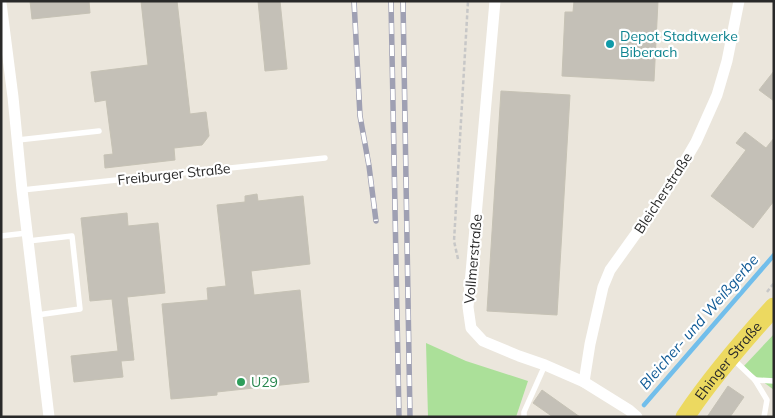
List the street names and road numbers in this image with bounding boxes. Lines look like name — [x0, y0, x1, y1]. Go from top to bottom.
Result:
street label: Bleicherstraße — [630, 149, 696, 237]
street label: Freiburger Straße — [117, 159, 231, 189]
street label: Vollmerstraße — [460, 213, 486, 305]
street label: Ehinger Straße — [691, 318, 766, 404]

